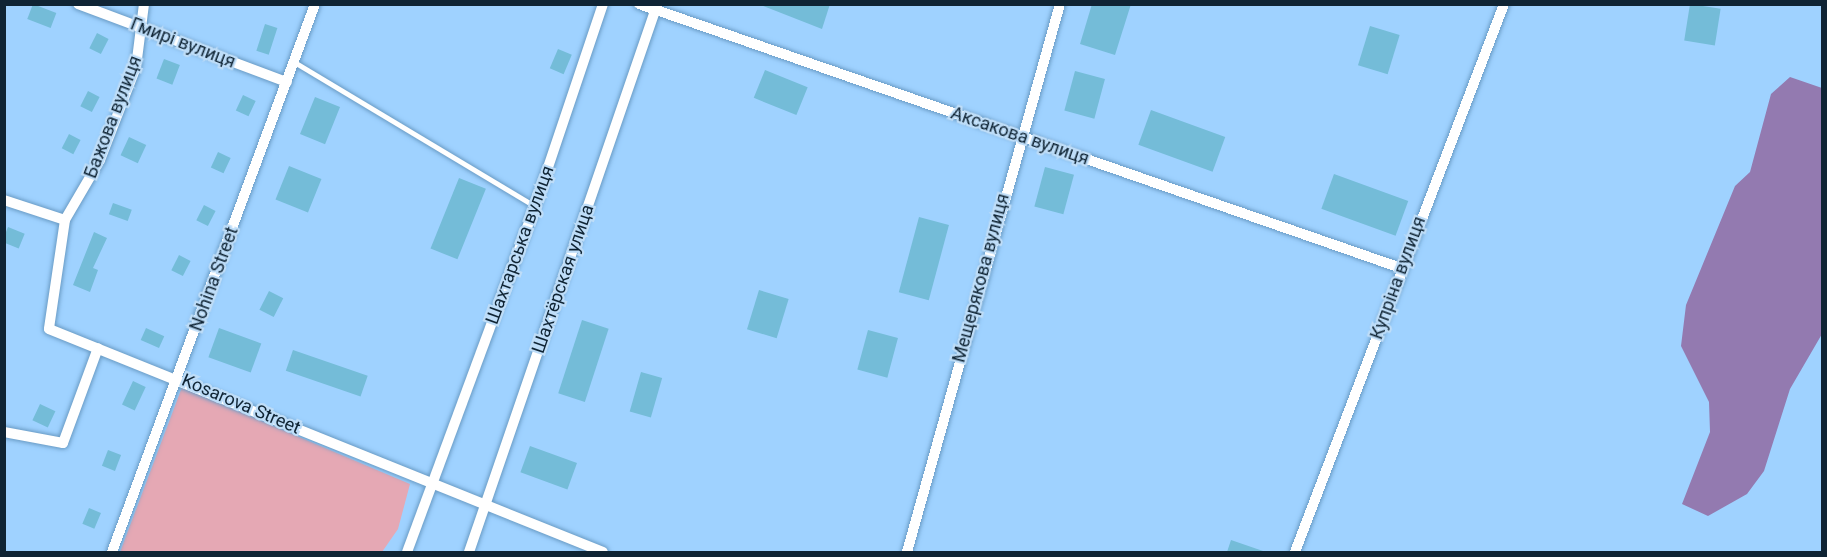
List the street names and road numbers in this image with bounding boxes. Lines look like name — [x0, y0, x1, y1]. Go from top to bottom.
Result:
street label: Гмирі вулиця — [127, 13, 239, 73]
street label: Бажова вулиця — [80, 53, 146, 181]
street label: Аксакова вулиця — [948, 102, 1092, 170]
street label: Шахтарська вулиця — [481, 163, 559, 327]
street label: Мещерякова вулиця — [948, 191, 1014, 365]
street label: Шахтёрская улица — [527, 202, 599, 356]
street label: Купріна вулиця — [1366, 214, 1430, 342]
street label: Nohina Street — [185, 224, 243, 334]
street label: Kosarova Street — [178, 369, 304, 439]

